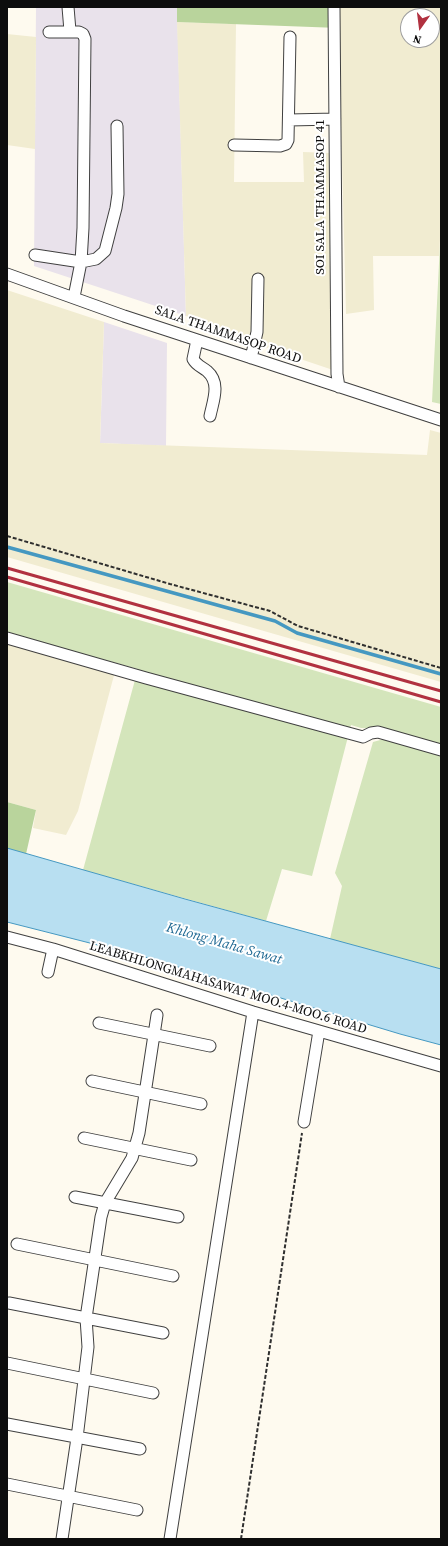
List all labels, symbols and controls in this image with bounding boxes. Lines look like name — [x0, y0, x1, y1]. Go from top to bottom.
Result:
north arrow — [400, 8, 440, 48]
text: N — [412, 31, 423, 47]
street label: SOI SALA THAMMASOP 41 — [313, 119, 329, 275]
street label: SALA THAMMASOP ROAD — [153, 303, 303, 367]
water label: Khlong Maha Sawat — [164, 919, 284, 969]
street label: LEABKHLONGMAHASAWAT MOO.4-MOO.6 ROAD — [88, 938, 368, 1038]

